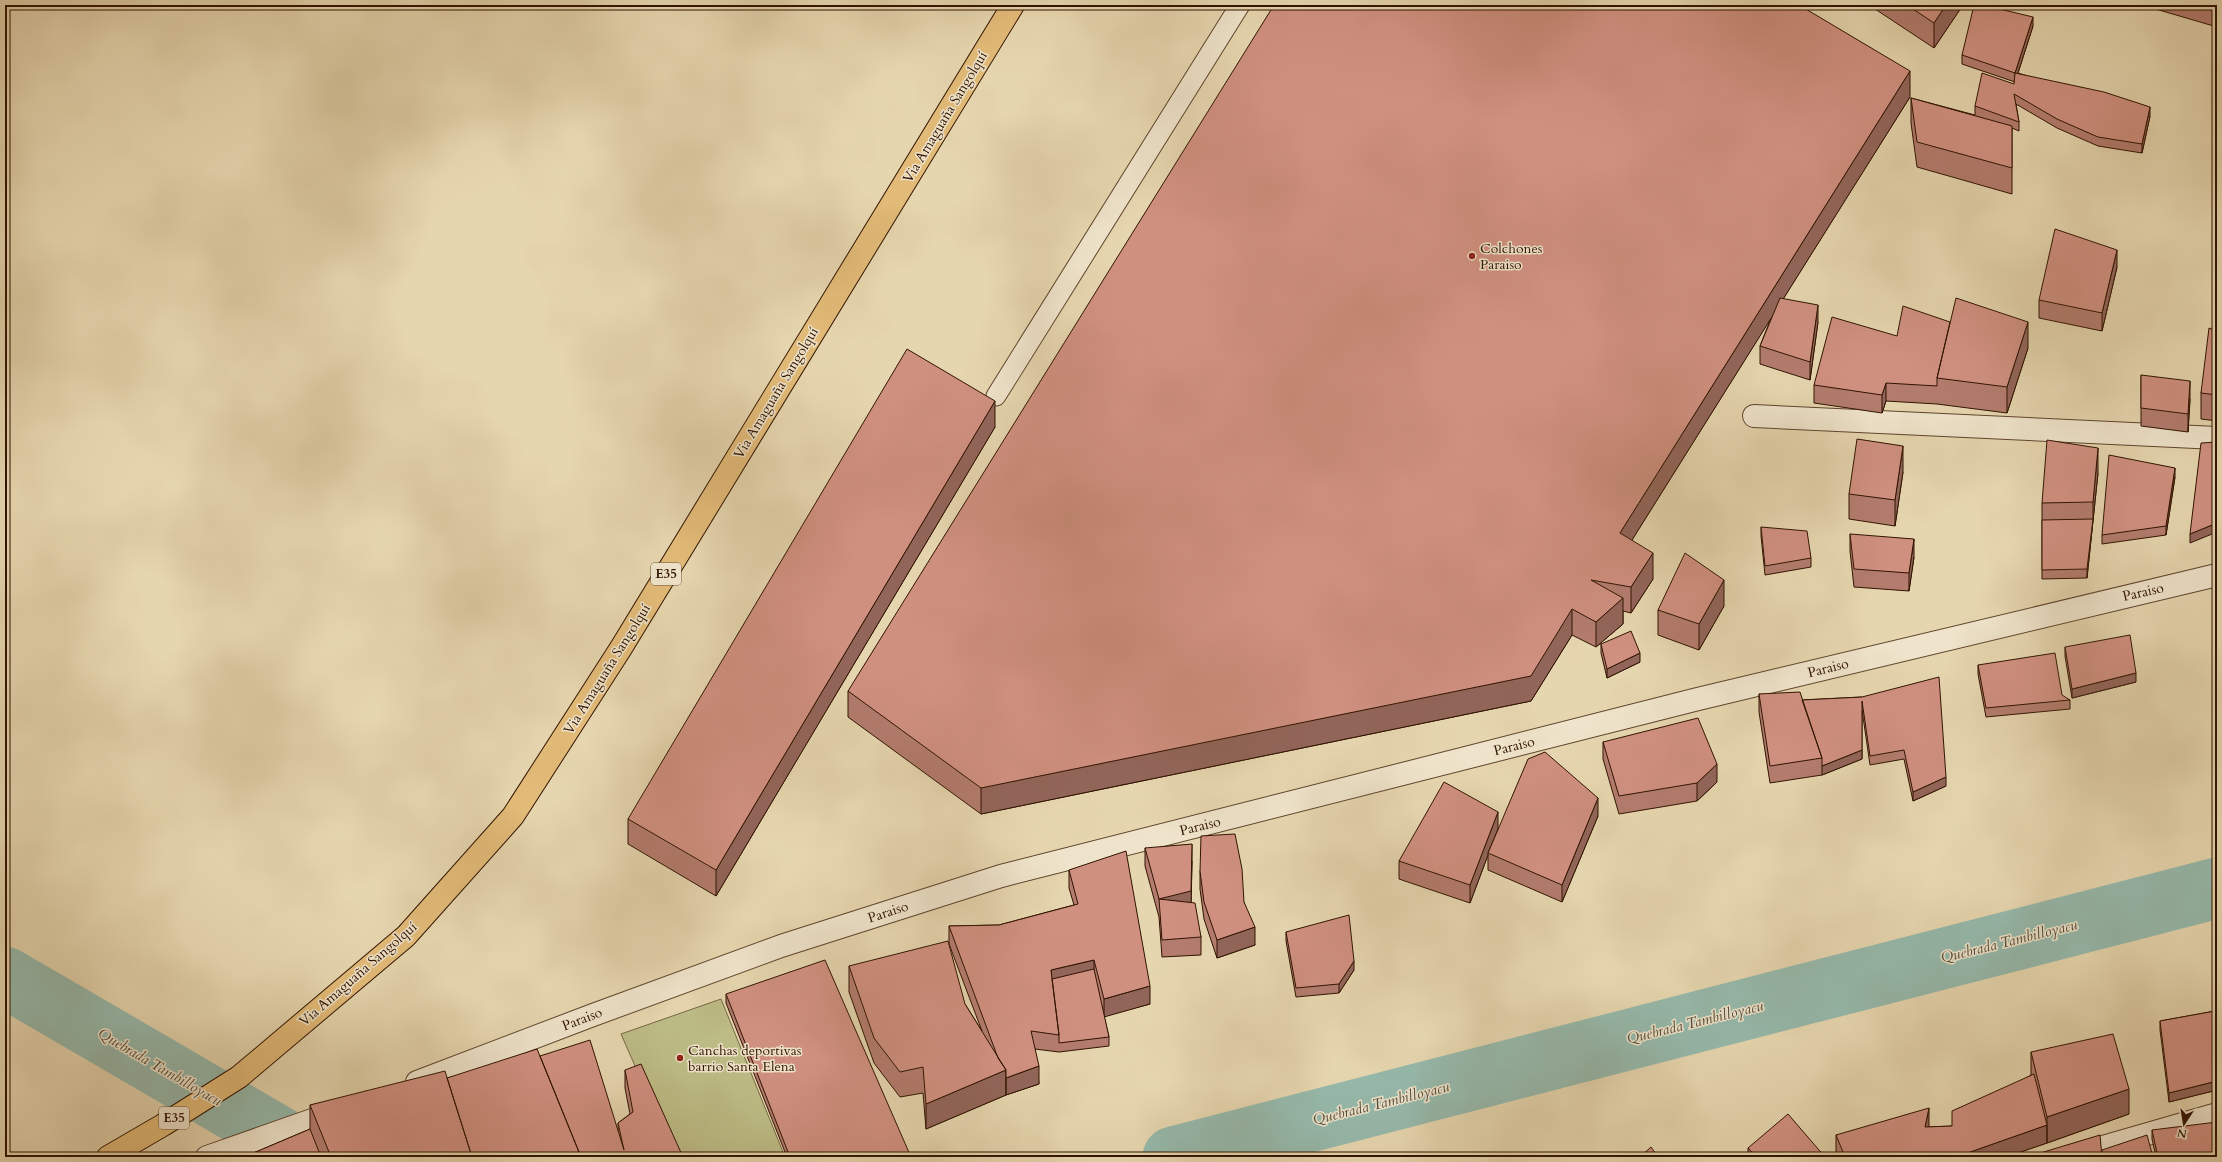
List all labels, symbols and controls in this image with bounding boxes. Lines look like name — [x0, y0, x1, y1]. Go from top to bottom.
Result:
street label: Via Amaguaña Sangolquí — [898, 48, 992, 186]
place label: Colchones Paraiso — [1480, 239, 1543, 274]
marker: Colchones Paraiso — [1467, 251, 1477, 261]
street label: Via Amaguaña Sangolquí — [729, 324, 823, 462]
road number: E35 — [651, 563, 681, 585]
street label: Paraiso — [2121, 578, 2166, 606]
street label: Via Amaguaña Sangolquí — [559, 600, 655, 738]
street label: Paraiso — [1805, 654, 1851, 682]
street label: Paraiso — [1491, 732, 1537, 760]
street label: Paraiso — [1177, 812, 1223, 840]
street label: Paraiso — [865, 896, 911, 927]
water label: Quebrada Tambilloyacu — [1939, 914, 2080, 968]
street label: Via Amaguaña Sangolquí — [295, 917, 421, 1030]
water label: Quebrada Tambilloyacu — [1625, 995, 1766, 1049]
street label: Paraiso — [559, 1003, 605, 1035]
water label: Quebrada Tambilloyacu — [94, 1023, 226, 1111]
place label: Canchas deportivas barrio Santa Elena — [688, 1041, 802, 1076]
marker: Canchas deportivas barrio Santa Elena — [675, 1053, 685, 1063]
water label: Quebrada Tambilloyacu — [1311, 1076, 1452, 1130]
north arrow — [2164, 1104, 2204, 1144]
road number: E35 — [159, 1107, 189, 1129]
text: N — [2175, 1125, 2188, 1142]

